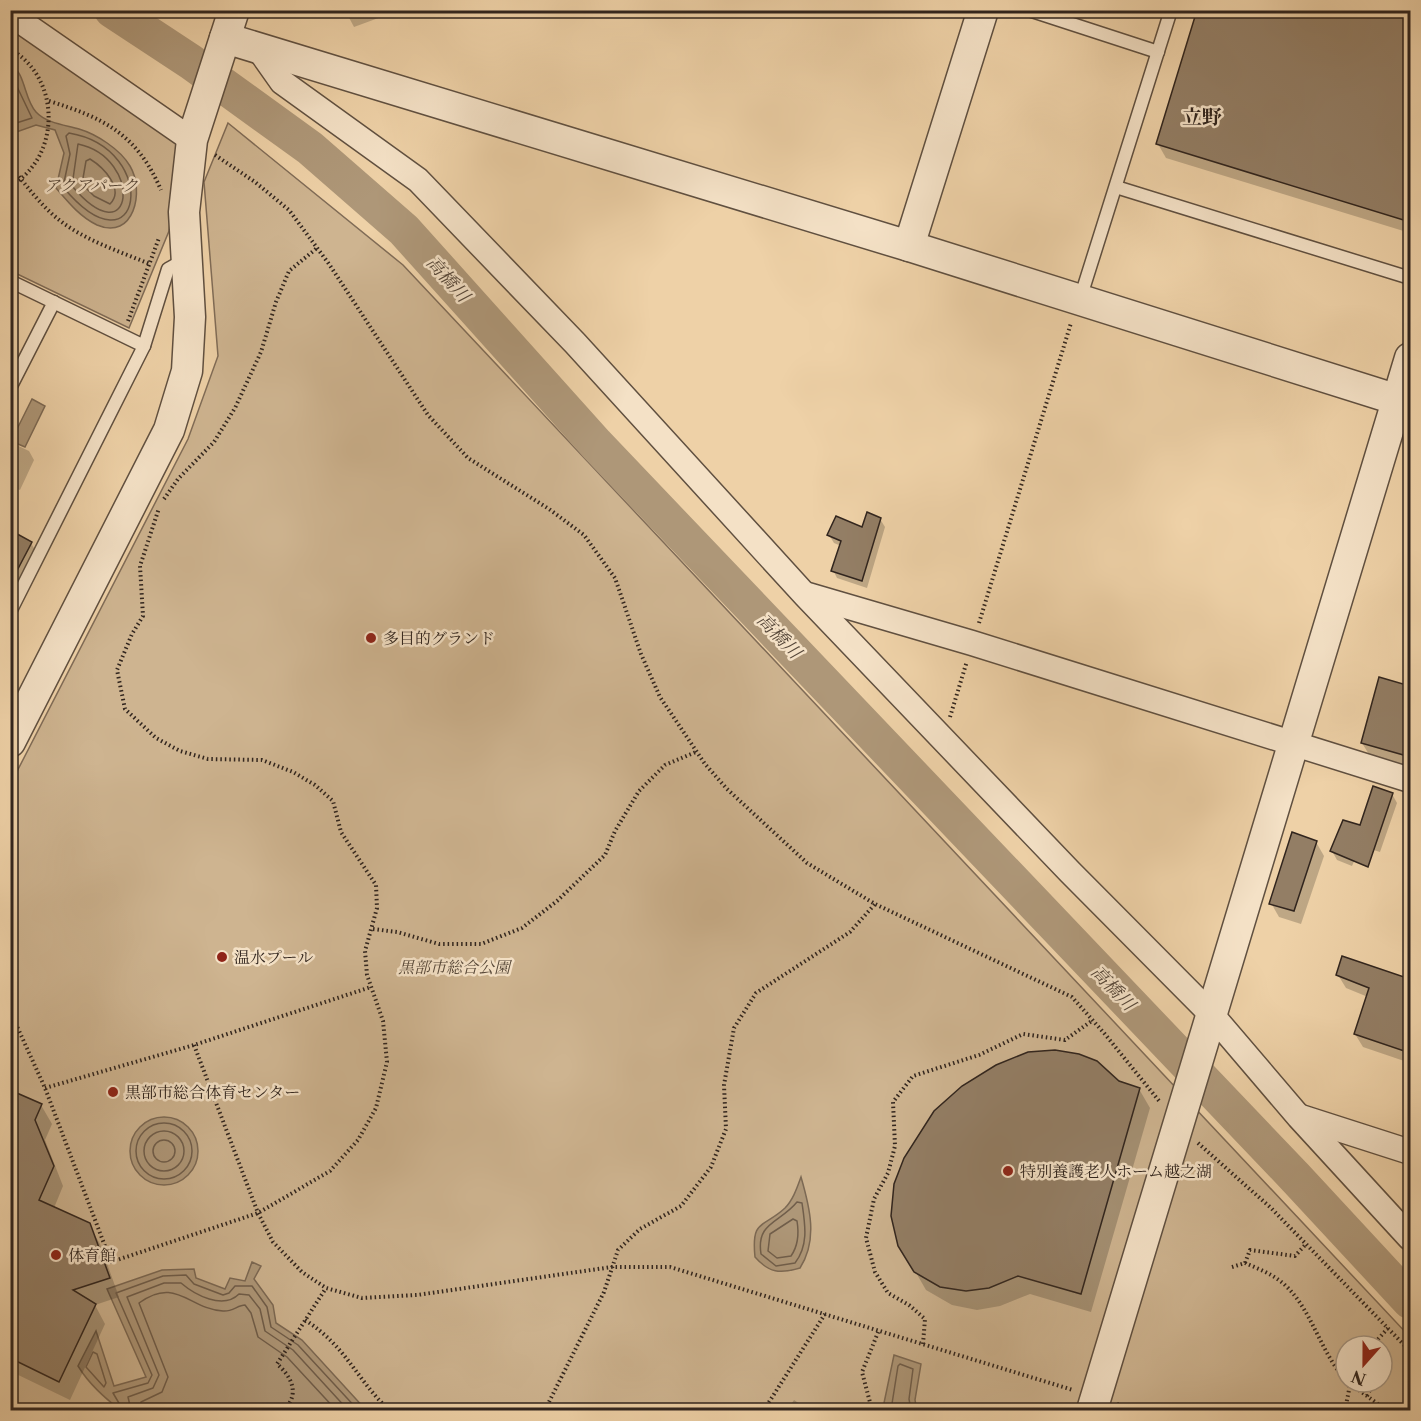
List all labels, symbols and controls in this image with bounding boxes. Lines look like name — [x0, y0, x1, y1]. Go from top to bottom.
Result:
district label: 立野 — [1182, 105, 1222, 129]
park label: アクアパーク — [44, 175, 138, 195]
water label: 高橋川 — [422, 252, 476, 308]
water label: 高橋川 — [752, 609, 807, 665]
place label: 多目的グランド — [383, 628, 495, 648]
marker: 多目的グランド — [364, 631, 378, 645]
place label: 温水プール — [234, 947, 313, 967]
marker: 温水プール — [215, 950, 229, 964]
park label: 黒部市総合公園 — [398, 957, 513, 977]
water label: 高橋川 — [1086, 961, 1141, 1017]
place label: 黒部市総合体育センター — [125, 1082, 300, 1102]
marker: 黒部市総合体育センター — [106, 1085, 120, 1099]
place label: 特別養護老人ホーム越之湖 — [1020, 1161, 1212, 1181]
marker: 特別養護老人ホーム越之湖 — [1001, 1164, 1015, 1178]
place label: 体育館 — [68, 1245, 116, 1265]
marker: 体育館 — [49, 1248, 63, 1262]
north arrow — [1334, 1334, 1394, 1394]
text: N — [1348, 1366, 1369, 1390]

